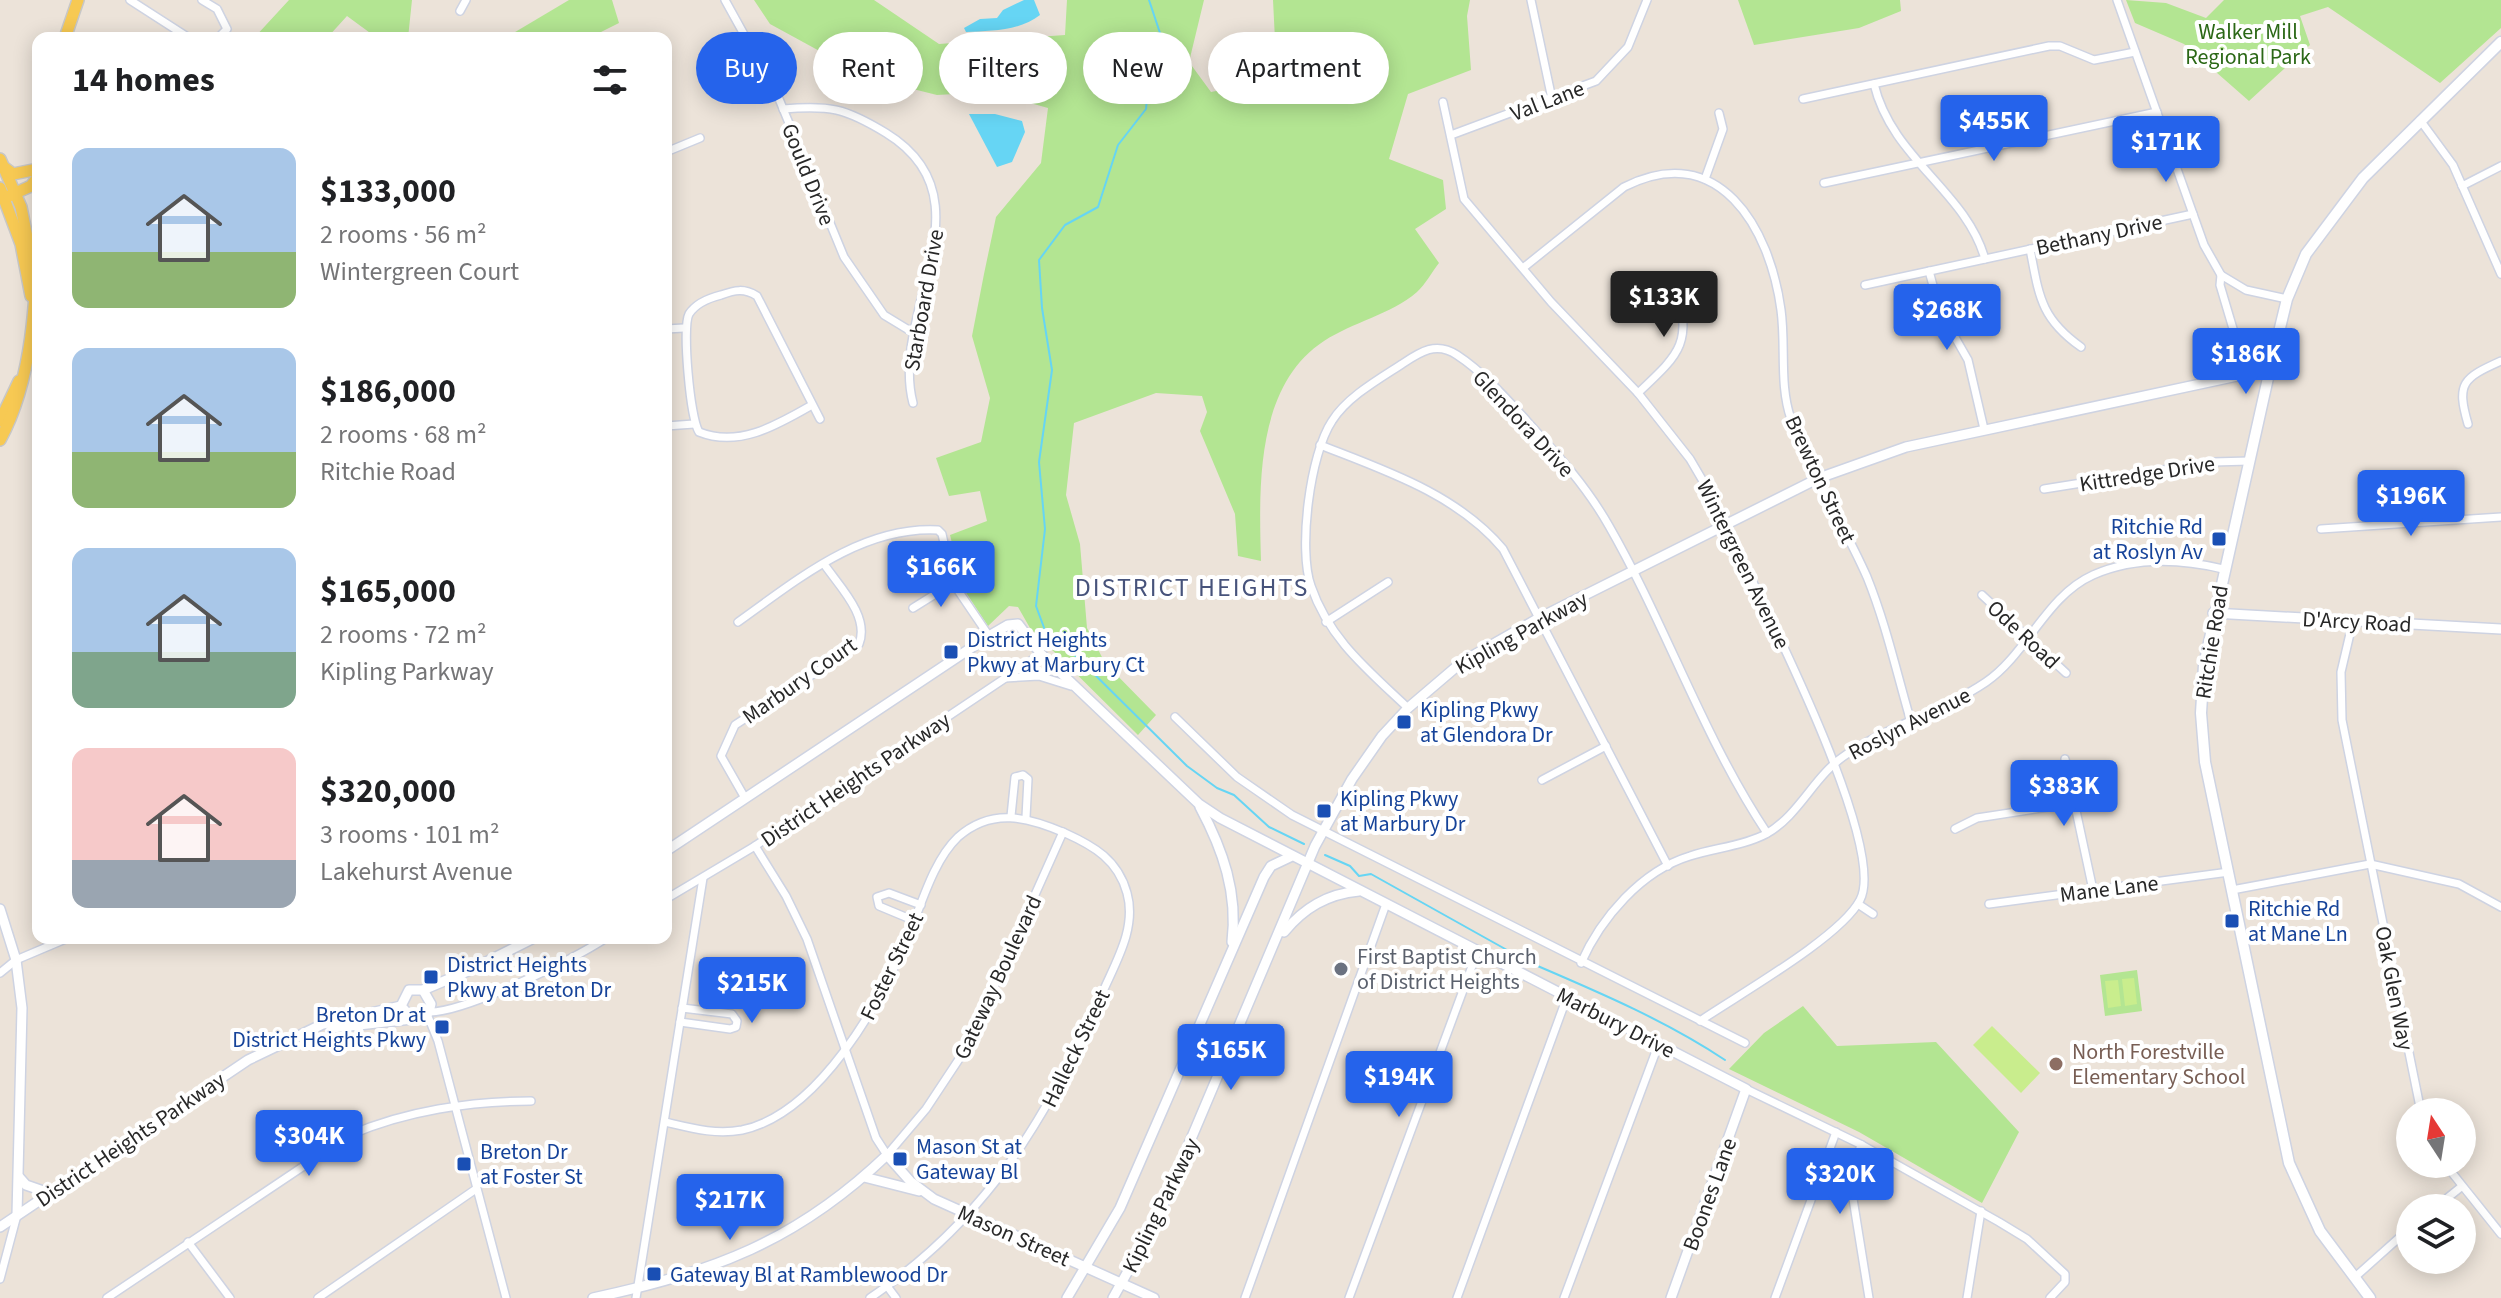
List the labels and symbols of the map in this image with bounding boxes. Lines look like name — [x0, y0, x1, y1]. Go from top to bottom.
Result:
park label: Walker Mill Regional Park — [2185, 16, 2311, 73]
street label: Val Lane — [1506, 72, 1589, 130]
pin: $455K — [1938, 95, 2050, 163]
pin: $171K — [2110, 116, 2222, 184]
street label: Gould Drive — [773, 119, 843, 230]
street label: Bethany Drive — [2033, 206, 2165, 264]
street label: Starboard Drive — [896, 227, 952, 374]
pin: $133K — [1608, 271, 1720, 339]
pin: $268K — [1891, 284, 2003, 352]
pin: $186K — [2190, 328, 2302, 396]
street label: Glendora Drive — [1465, 363, 1582, 485]
street label: Brewton Street — [1776, 410, 1864, 549]
street label: Kittredge Drive — [2077, 447, 2217, 500]
pin: $196K — [2355, 470, 2467, 538]
street label: Wintergreen Avenue — [1688, 474, 1798, 655]
place label: Ritchie Rd at Roslyn Av — [2093, 511, 2204, 568]
marker: Ritchie Rd at Roslyn Av — [2210, 530, 2228, 548]
pin: $166K — [885, 541, 997, 609]
district label: DISTRICT HEIGHTS — [1075, 569, 1309, 606]
street label: Kipling Parkway — [1449, 583, 1594, 683]
street label: Ritchie Road — [2187, 583, 2237, 701]
street label: Ode Road — [1980, 593, 2067, 677]
street label: D'Arcy Road — [2302, 603, 2412, 641]
place label: District Heights Pkwy at Marbury Ct — [967, 624, 1145, 681]
street label: Marbury Court — [736, 629, 864, 732]
marker: District Heights Pkwy at Marbury Ct — [942, 643, 960, 661]
street label: Roslyn Avenue — [1843, 679, 1976, 768]
place label: Kipling Pkwy at Glendora Dr — [1420, 694, 1553, 751]
street label: District Heights Parkway — [754, 704, 957, 855]
marker: Kipling Pkwy at Glendora Dr — [1395, 713, 1413, 731]
pin: $383K — [2008, 760, 2120, 828]
place label: Kipling Pkwy at Marbury Dr — [1340, 783, 1466, 840]
marker: Kipling Pkwy at Marbury Dr — [1315, 802, 1333, 820]
street label: Mane Lane — [2058, 867, 2160, 911]
street label: Gateway Boulevard — [946, 890, 1050, 1065]
place label: Ritchie Rd at Mane Ln — [2248, 893, 2348, 950]
street label: Foster Street — [852, 907, 932, 1026]
marker: Ritchie Rd at Mane Ln — [2223, 912, 2241, 930]
street label: Oak Glen Way — [2366, 923, 2422, 1054]
place label: First Baptist Church of District Heights — [1357, 941, 1537, 998]
place label: District Heights Pkwy at Breton Dr — [447, 949, 612, 1006]
pin: $215K — [696, 957, 808, 1025]
marker: First Baptist Church of District Heights — [1332, 960, 1350, 978]
marker: District Heights Pkwy at Breton Dr — [422, 968, 440, 986]
street label: Marbury Drive — [1551, 979, 1681, 1067]
street label: Halleck Street — [1033, 983, 1119, 1113]
place label: Breton Dr at District Heights Pkwy — [232, 999, 427, 1056]
marker: Breton Dr at District Heights Pkwy — [433, 1018, 451, 1036]
pin: $165K — [1175, 1024, 1287, 1092]
place label: North Forestville Elementary School — [2072, 1036, 2245, 1093]
pin: $194K — [1343, 1051, 1455, 1119]
marker: North Forestville Elementary School — [2047, 1055, 2065, 1073]
street label: District Heights Parkway — [29, 1064, 232, 1215]
north arrow — [2396, 1098, 2476, 1178]
pin: $304K — [253, 1110, 365, 1178]
place label: Mason St at Gateway Bl — [916, 1131, 1023, 1188]
street label: Kipling Parkway — [1114, 1132, 1208, 1279]
street label: Boones Lane — [1675, 1133, 1745, 1255]
place label: Breton Dr at Foster St — [480, 1136, 583, 1193]
pin: $320K — [1784, 1148, 1896, 1216]
marker: Mason St at Gateway Bl — [891, 1150, 909, 1168]
marker: Breton Dr at Foster St — [455, 1155, 473, 1173]
pin: $217K — [674, 1174, 786, 1242]
street label: Mason Street — [952, 1197, 1075, 1275]
place label: Gateway Bl at Ramblewood Dr — [670, 1259, 948, 1291]
marker: Gateway Bl at Ramblewood Dr — [645, 1265, 663, 1283]

